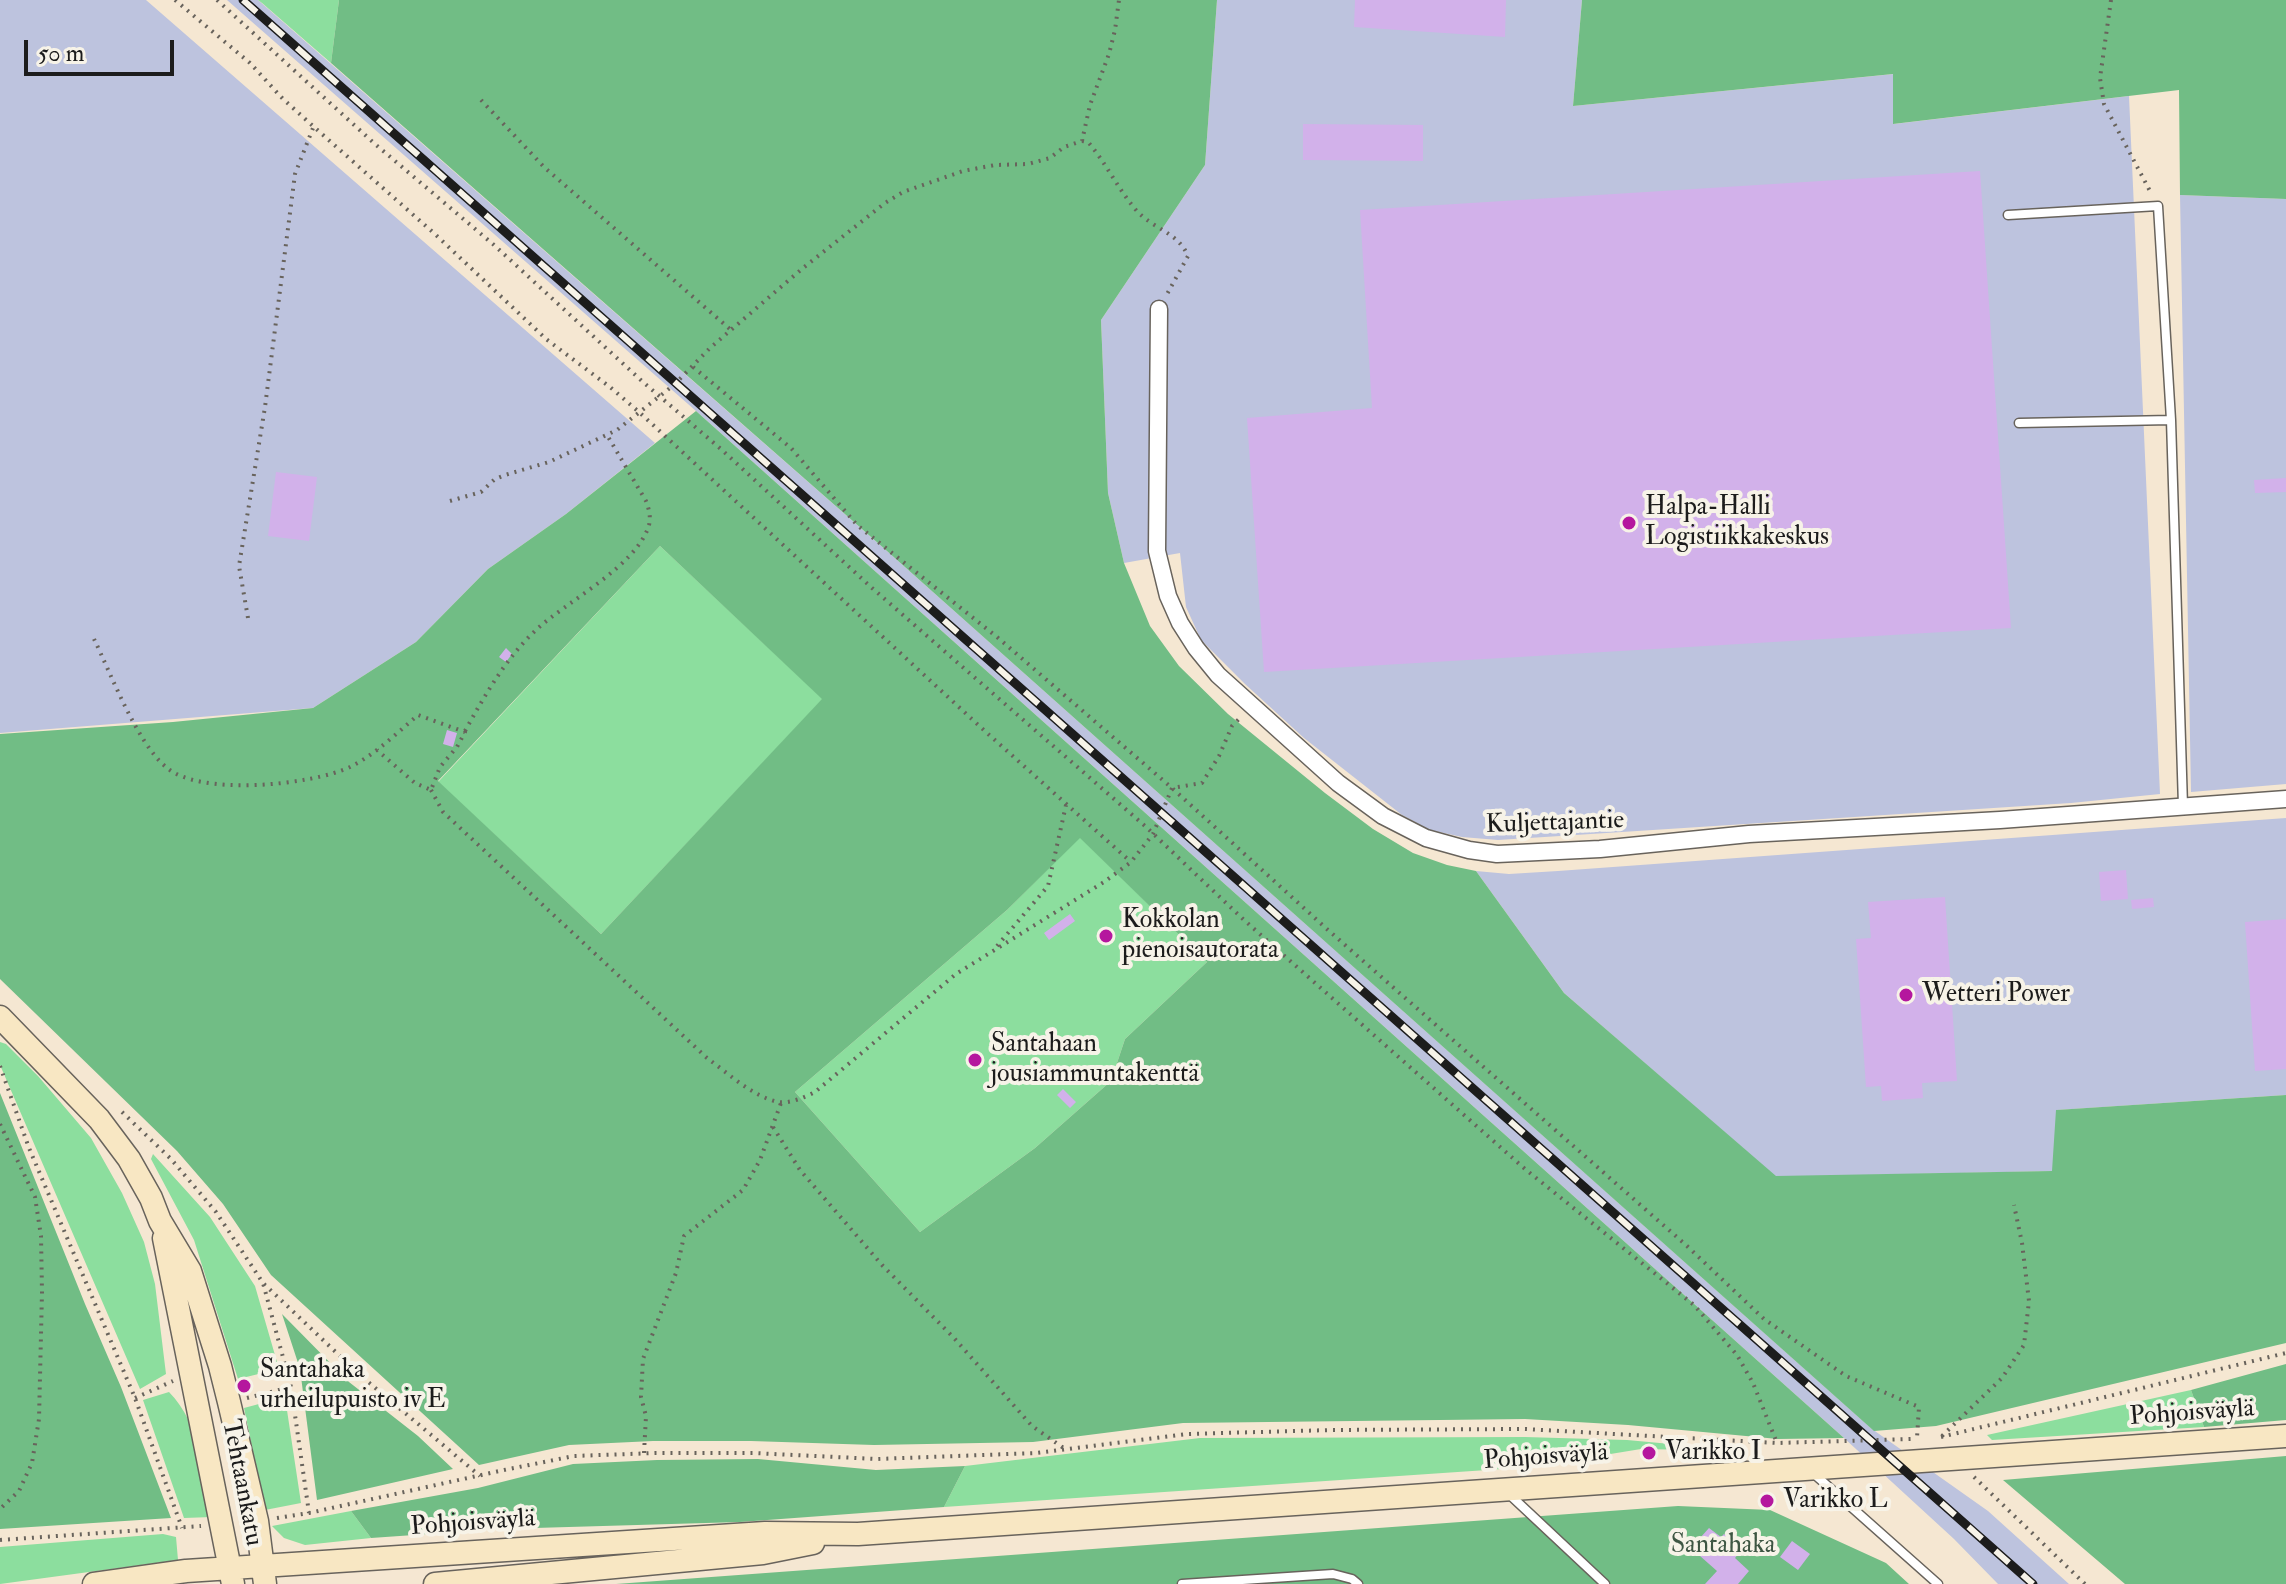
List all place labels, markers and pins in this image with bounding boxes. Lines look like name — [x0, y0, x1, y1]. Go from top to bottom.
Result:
place label: Halpa-Halli Logistiikkakeskus — [1645, 492, 1829, 554]
marker: Halpa-Halli Logistiikkakeskus — [1620, 514, 1638, 532]
place label: Kokkolan pienoisautorata — [1122, 905, 1279, 966]
marker: Kokkolan pienoisautorata — [1097, 927, 1115, 945]
place label: Wetteri Power — [1922, 979, 2070, 1011]
marker: Wetteri Power — [1897, 986, 1915, 1004]
place label: Santahaan jousiammuntakenttä — [991, 1029, 1199, 1090]
marker: Santahaan jousiammuntakenttä — [966, 1051, 984, 1069]
place label: Santahaka urheilupuisto iv E — [260, 1355, 445, 1416]
marker: Santahaka urheilupuisto iv E — [235, 1377, 253, 1395]
place label: Varikko I — [1665, 1437, 1761, 1469]
marker: Varikko I — [1640, 1444, 1658, 1462]
place label: Varikko L — [1783, 1485, 1888, 1517]
marker: Varikko L — [1758, 1492, 1776, 1510]

